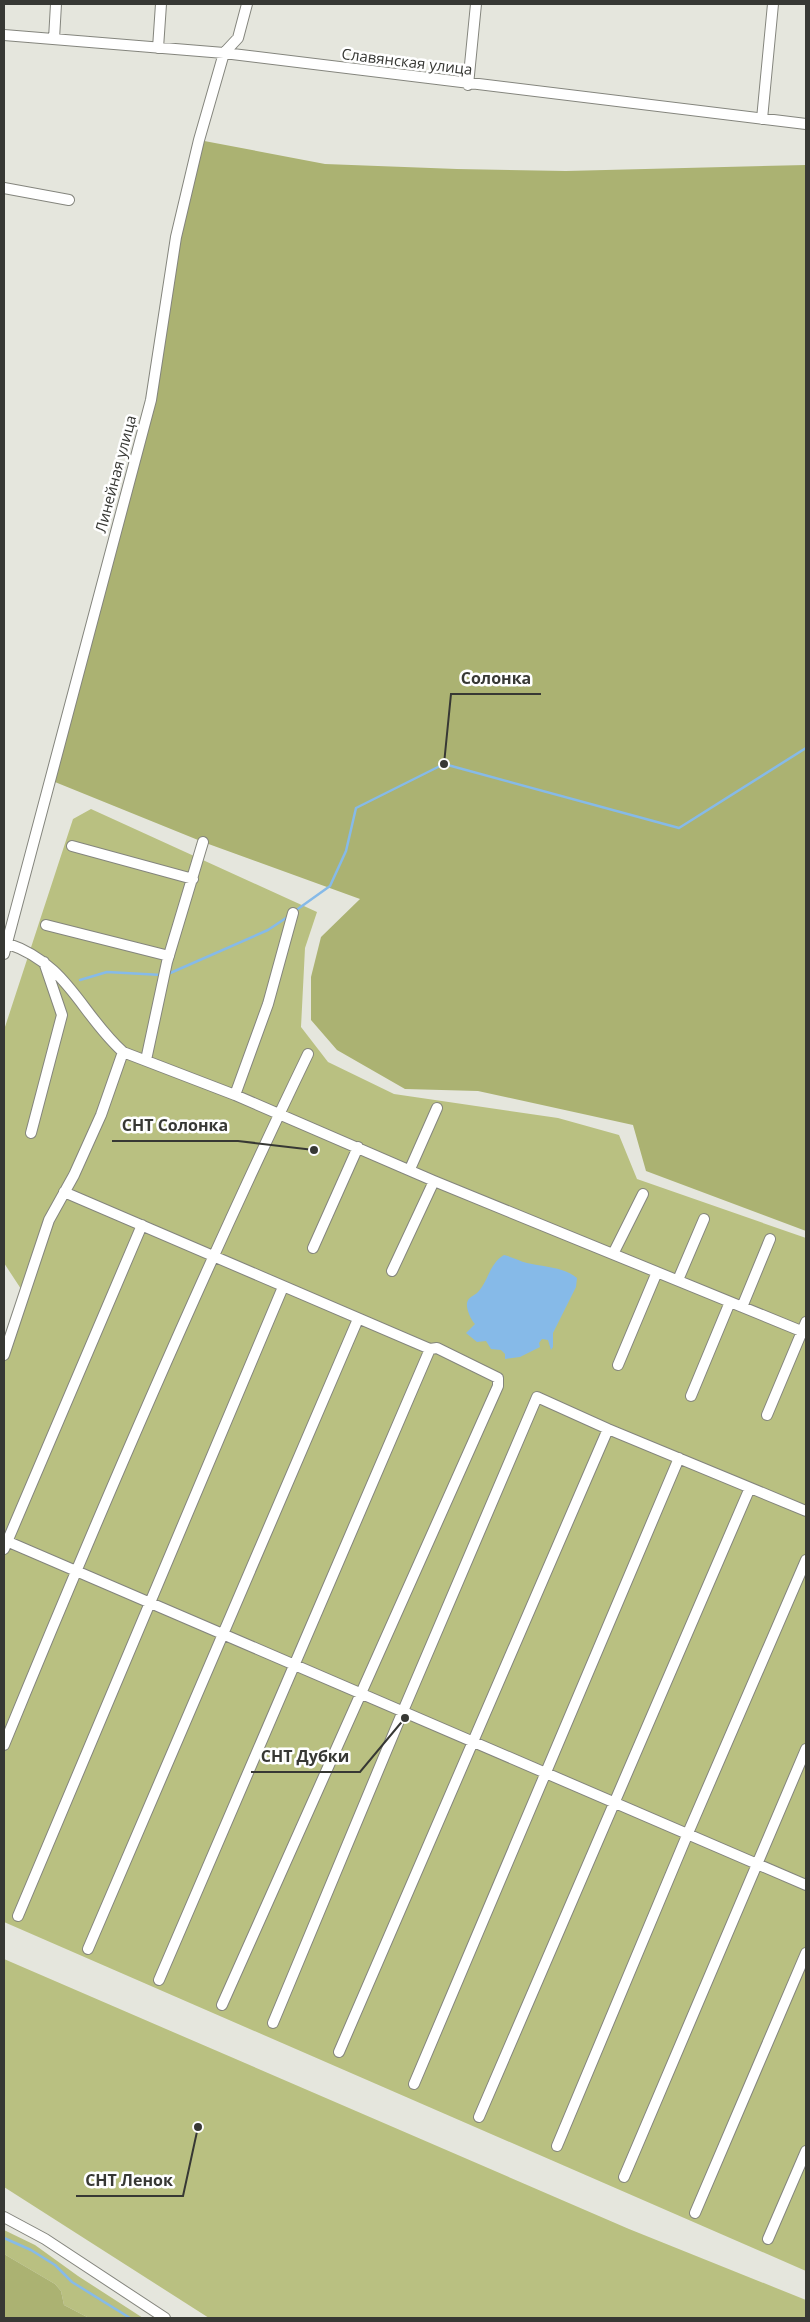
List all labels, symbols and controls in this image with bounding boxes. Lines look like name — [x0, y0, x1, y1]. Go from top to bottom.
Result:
street label: Славянская улица — [341, 43, 474, 79]
street label: Линейная улица — [90, 413, 140, 535]
callout: Солонка — [451, 663, 541, 694]
text: Солонка — [461, 667, 531, 689]
callout: СНТ Солонка — [112, 1110, 238, 1141]
text: СНТ Солонка — [122, 1114, 228, 1136]
callout: СНТ Дубки — [251, 1741, 360, 1772]
text: СНТ Дубки — [261, 1745, 349, 1767]
callout: СНТ Ленок — [76, 2165, 183, 2196]
text: СНТ Ленок — [85, 2169, 173, 2191]

